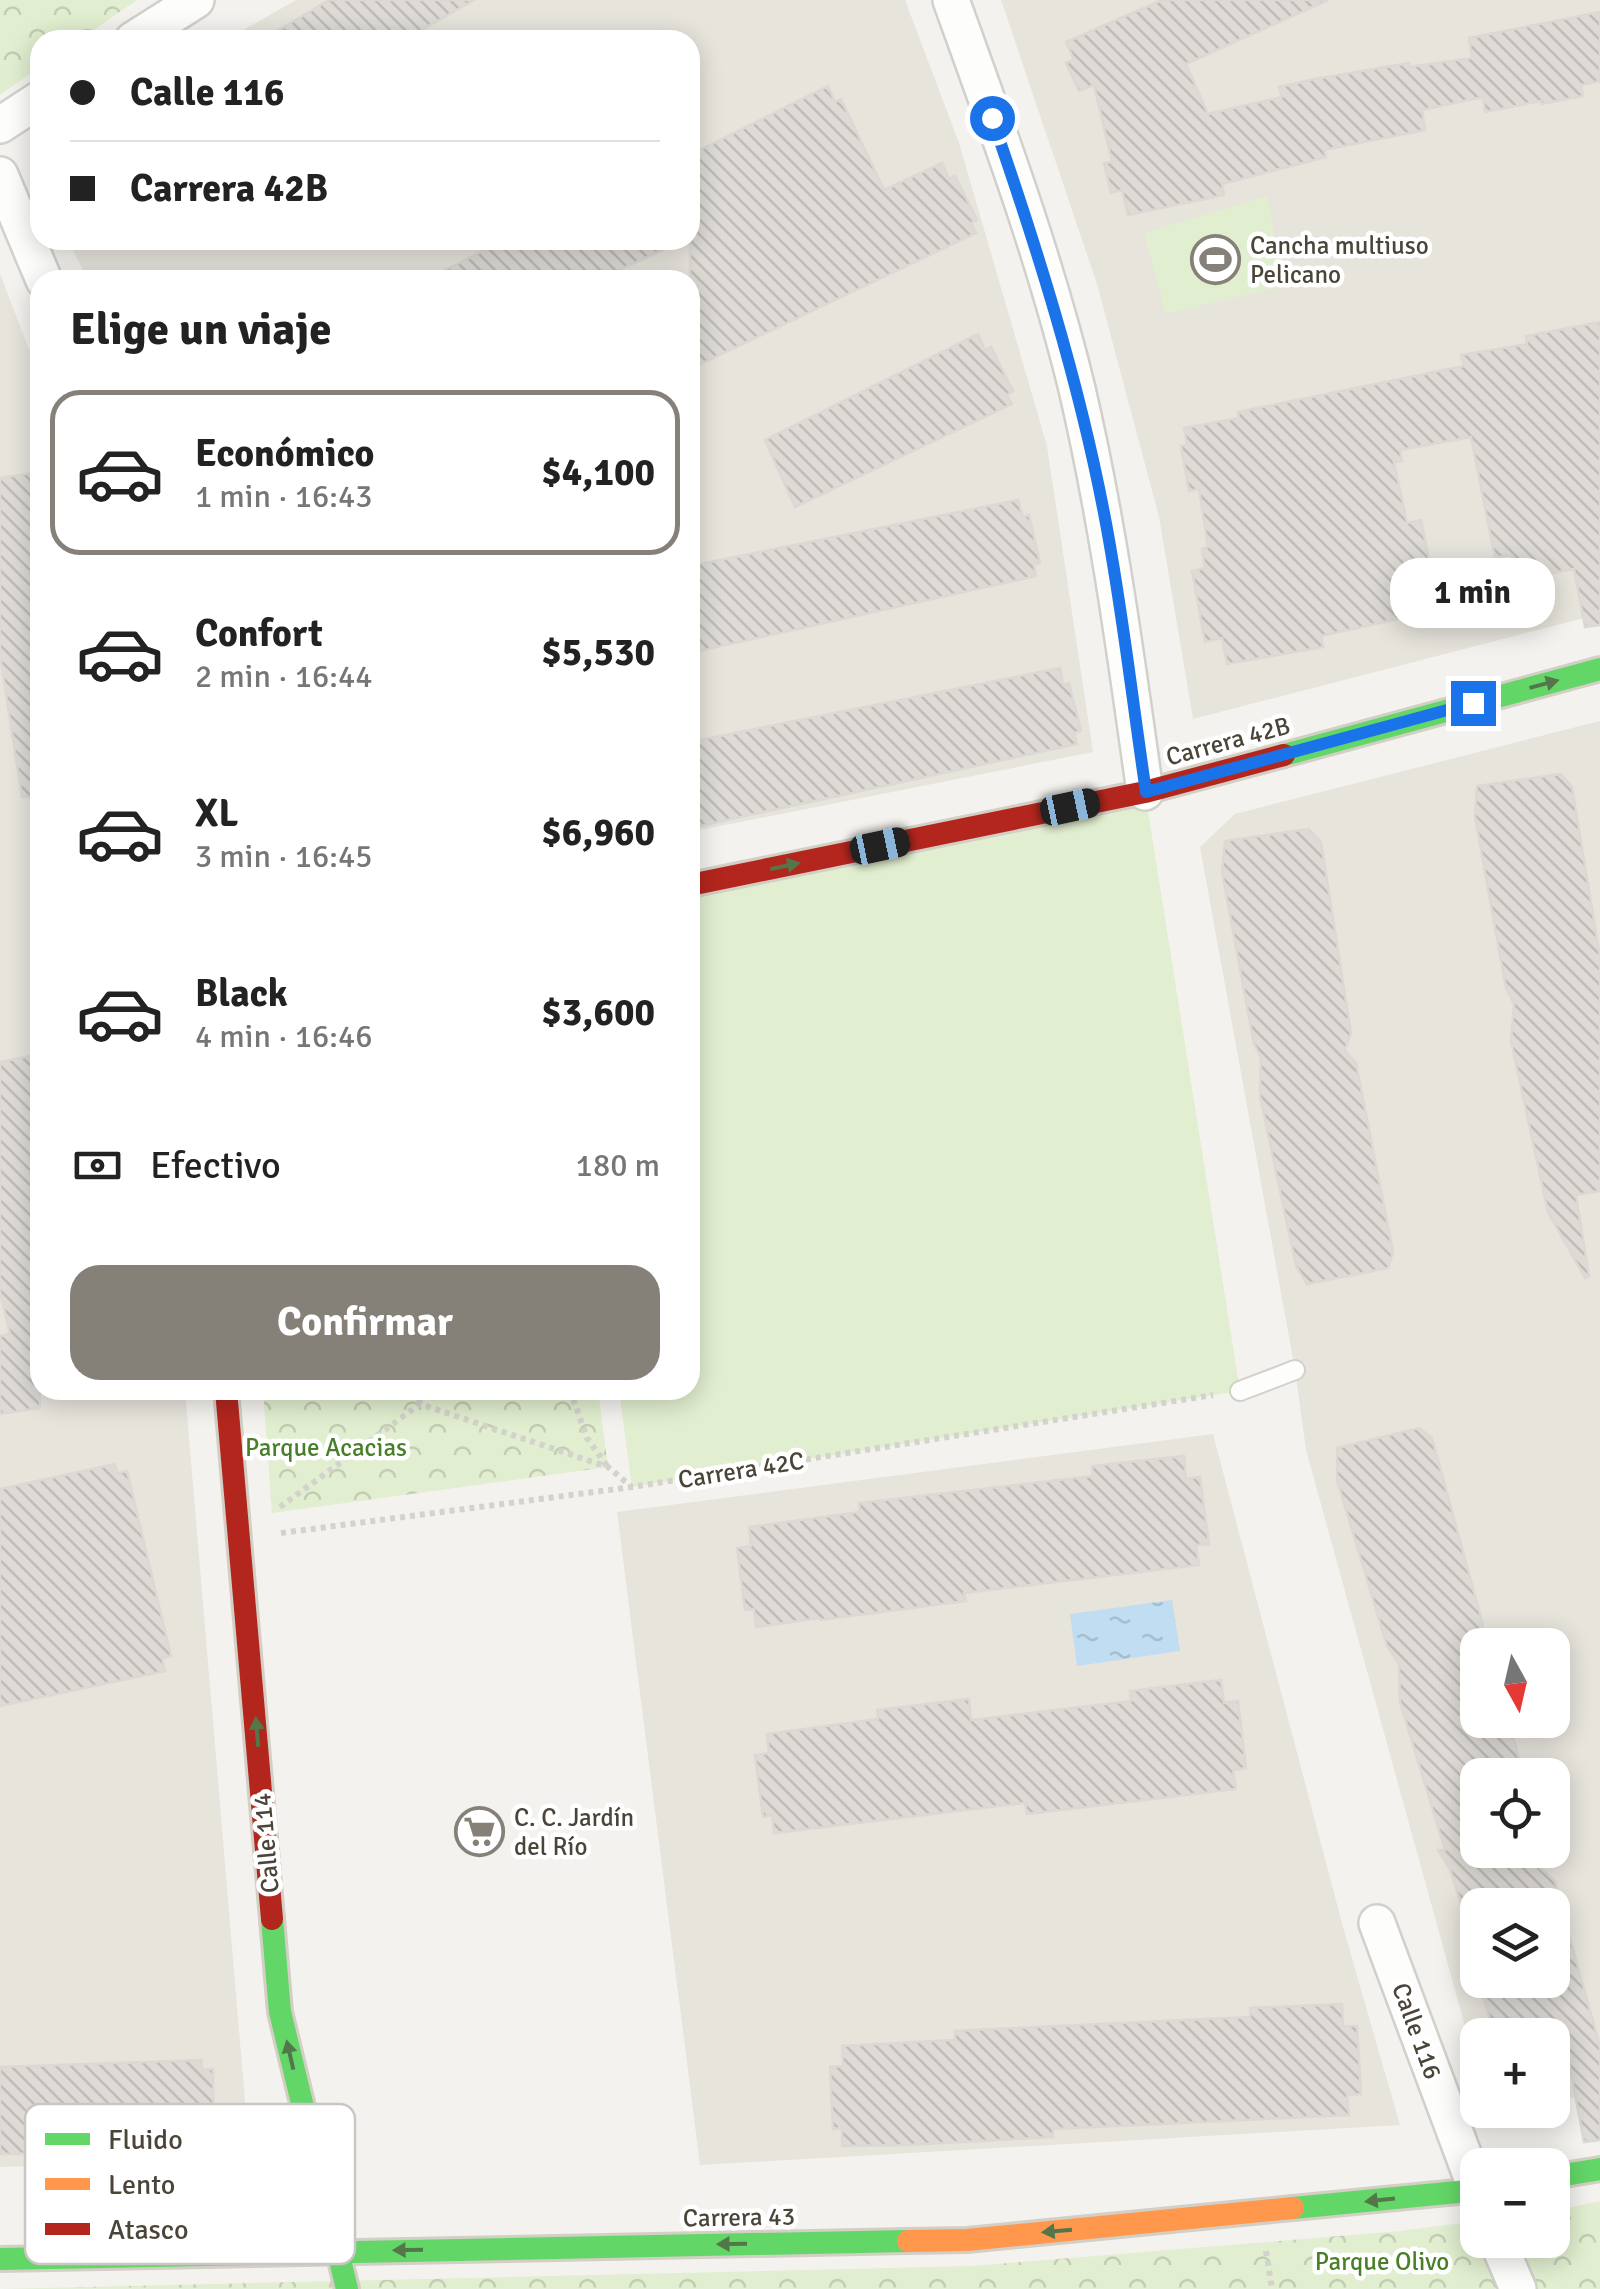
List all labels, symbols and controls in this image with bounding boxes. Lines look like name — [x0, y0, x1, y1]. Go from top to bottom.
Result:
text: Calle 116 — [130, 69, 284, 116]
route start — [970, 96, 1015, 141]
text: Carrera 42B — [130, 165, 328, 212]
place label: Cancha multiuso Pelicano — [1250, 230, 1429, 290]
sports icon: Cancha multiuso Pelicano — [1189, 233, 1241, 285]
text: Elige un viaje — [70, 302, 332, 357]
icon: car — [75, 428, 165, 518]
text: Económico — [195, 430, 374, 477]
text: $4,100 — [541, 449, 655, 496]
text: 1 min · 16:43 — [195, 477, 373, 516]
callout: 1 min — [1390, 558, 1556, 628]
text: 1 min — [1434, 573, 1511, 612]
icon: car — [75, 608, 165, 698]
text: Confort — [195, 610, 323, 657]
text: $5,530 — [541, 629, 655, 676]
text: 2 min · 16:44 — [195, 657, 373, 696]
one-way arrow — [1529, 676, 1560, 692]
route end — [1451, 681, 1496, 726]
street label: Carrera 42B — [1162, 710, 1294, 772]
car — [1038, 786, 1102, 828]
icon: car — [75, 788, 165, 878]
text: XL — [195, 790, 238, 837]
text: $6,960 — [541, 809, 655, 856]
car — [848, 825, 912, 867]
text: 3 min · 16:45 — [195, 837, 373, 876]
one-way arrow — [770, 857, 801, 873]
icon: car — [75, 968, 165, 1058]
text: Black — [195, 970, 288, 1017]
text: $3,600 — [541, 989, 655, 1036]
text: 4 min · 16:46 — [195, 1017, 373, 1056]
icon: cash — [70, 1138, 125, 1193]
text: Efectivo — [150, 1142, 281, 1189]
text: 180 m — [576, 1146, 660, 1185]
button: Confirmar — [70, 1265, 660, 1380]
park label: Parque Acacias — [245, 1432, 407, 1463]
street label: Carrera 42C — [676, 1445, 806, 1495]
north arrow — [1460, 1628, 1570, 1738]
map controls — [1460, 1628, 1570, 2258]
one-way arrow — [248, 1715, 264, 1747]
button: locate — [1460, 1758, 1570, 1868]
street label: Calle 114 — [246, 1792, 286, 1894]
place label: C. C. Jardín del Río — [514, 1802, 634, 1862]
supermarket icon: C. C. Jardín del Río — [453, 1805, 505, 1857]
button: layers — [1460, 1888, 1570, 1998]
street label: Calle 116 — [1385, 1979, 1449, 2083]
button: + — [1460, 2018, 1570, 2128]
one-way arrow — [282, 2039, 297, 2070]
legend — [25, 2104, 355, 2264]
text: Fluido — [108, 2123, 183, 2157]
button: − — [1460, 2148, 1570, 2258]
text: Lento — [108, 2168, 175, 2202]
one-way arrow — [1364, 2192, 1396, 2208]
street label: Carrera 43 — [683, 2201, 795, 2233]
text: Atasco — [108, 2213, 188, 2247]
one-way arrow — [1041, 2223, 1072, 2239]
one-way arrow — [716, 2237, 748, 2253]
one-way arrow — [391, 2243, 423, 2259]
park label: Parque Olivo — [1315, 2246, 1449, 2277]

